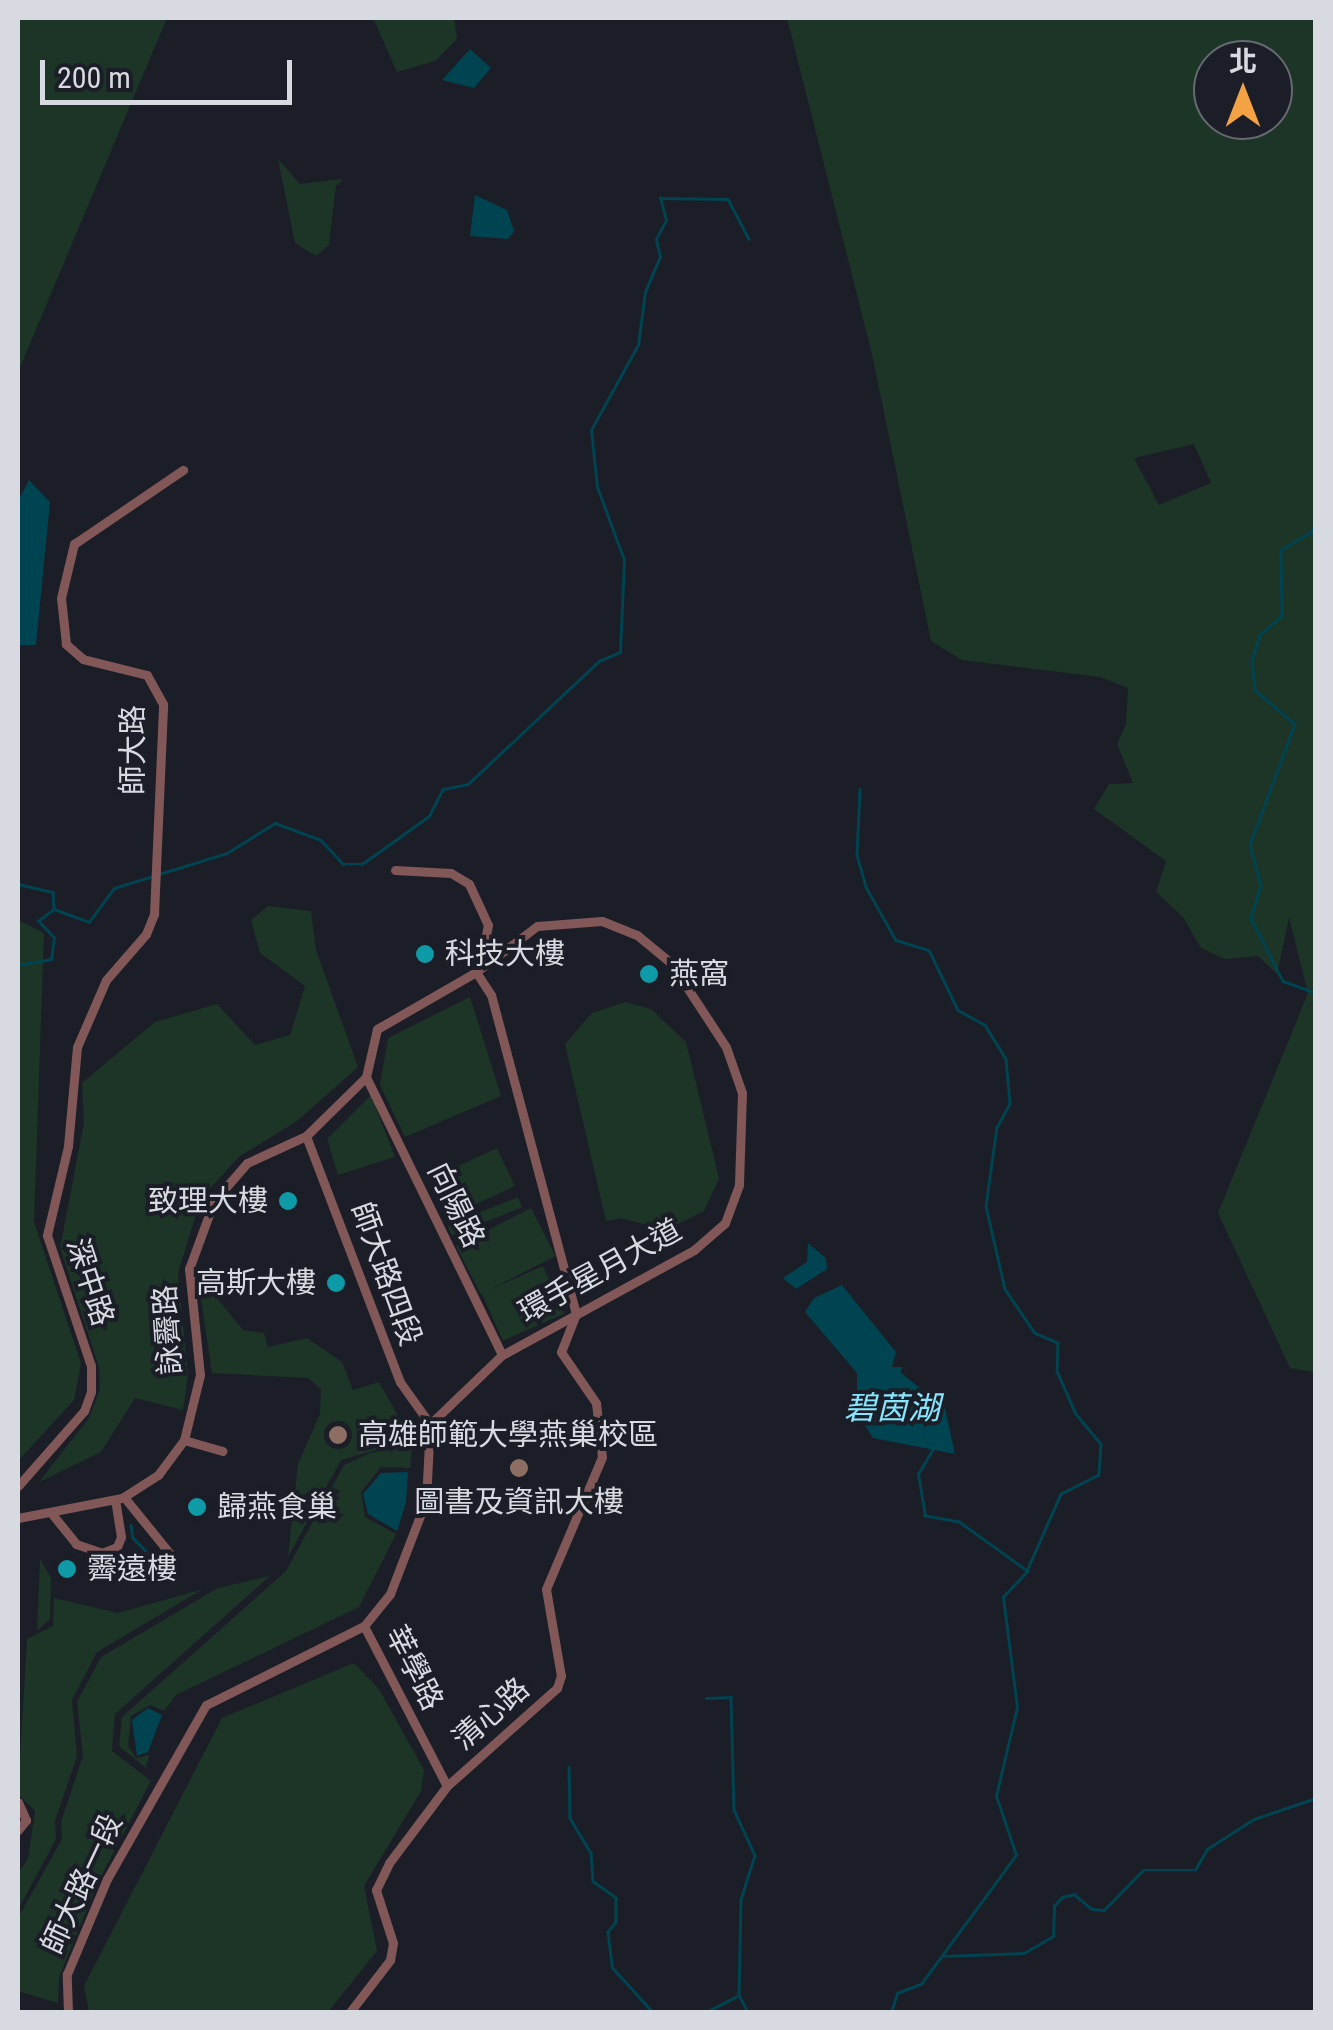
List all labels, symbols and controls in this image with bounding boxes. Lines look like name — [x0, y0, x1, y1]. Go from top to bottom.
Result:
scale bar — [45, 40, 298, 102]
north arrow — [1193, 40, 1293, 140]
text: 北 — [1229, 45, 1257, 78]
text: 200 m — [57, 60, 131, 95]
street label: 師大路 — [115, 705, 151, 795]
place label: 科技大樓 — [445, 936, 565, 972]
marker: 科技大樓 — [414, 943, 436, 965]
place label: 燕窩 — [669, 956, 729, 992]
marker: 燕窩 — [638, 963, 660, 985]
street label: 向陽路 — [420, 1157, 492, 1253]
place label: 致理大樓 — [148, 1183, 268, 1219]
marker: 致理大樓 — [277, 1190, 299, 1212]
street label: 師大路四段 — [343, 1197, 429, 1351]
street label: 環手星月大道 — [513, 1212, 687, 1330]
street label: 深中路 — [59, 1234, 121, 1330]
place label: 高斯大樓 — [196, 1265, 316, 1301]
marker: 高斯大樓 — [325, 1272, 347, 1294]
street label: 詠霽路 — [147, 1284, 189, 1376]
water label: 碧茵湖 — [844, 1389, 940, 1427]
place label: 高雄師範大學燕巢校區 — [358, 1417, 658, 1453]
marker: 高雄師範大學燕巢校區 — [327, 1424, 349, 1446]
marker: 圖書及資訊大樓 — [508, 1457, 530, 1479]
place label: 圖書及資訊大樓 — [414, 1484, 624, 1520]
place label: 歸燕食巢 — [217, 1489, 337, 1525]
marker: 歸燕食巢 — [186, 1496, 208, 1518]
place label: 霽遠樓 — [87, 1551, 177, 1587]
marker: 霽遠樓 — [56, 1558, 78, 1580]
street label: 莘學路 — [378, 1620, 450, 1716]
street label: 清心路 — [446, 1671, 536, 1757]
street label: 師大路一段 — [34, 1808, 130, 1960]

